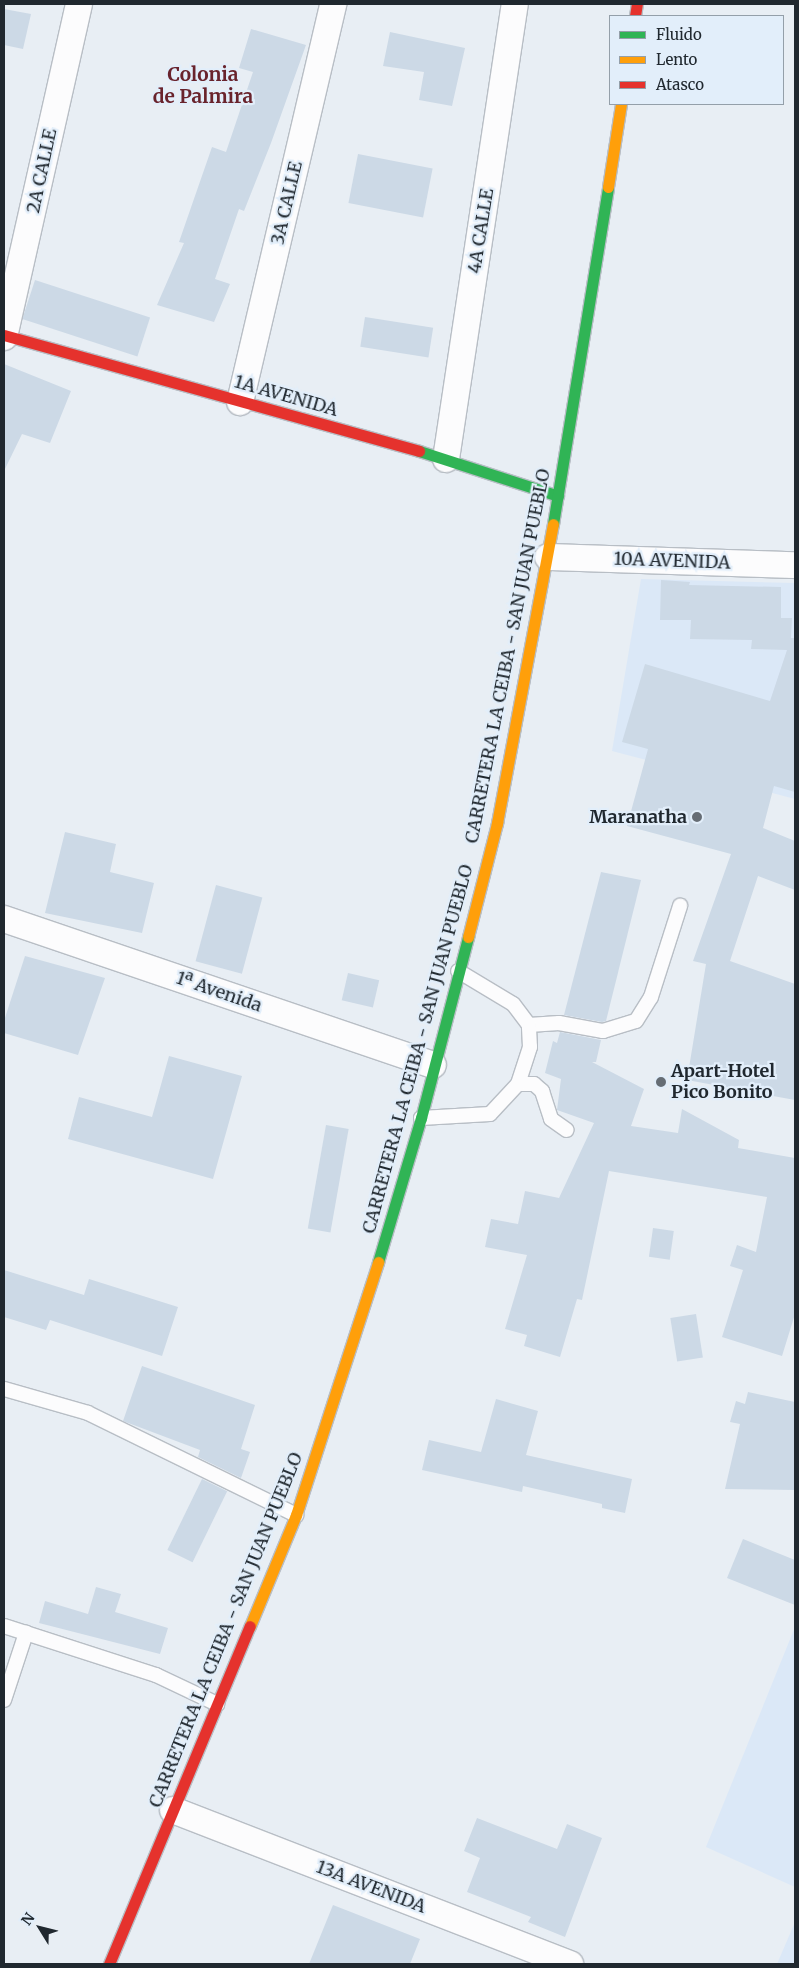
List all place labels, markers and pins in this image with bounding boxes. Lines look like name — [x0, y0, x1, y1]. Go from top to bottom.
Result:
place label: Maranatha — [589, 806, 687, 828]
marker: Maranatha — [691, 811, 703, 823]
place label: Apart-Hotel Pico Bonito — [671, 1061, 775, 1104]
marker: Apart-Hotel Pico Bonito — [655, 1076, 667, 1088]

